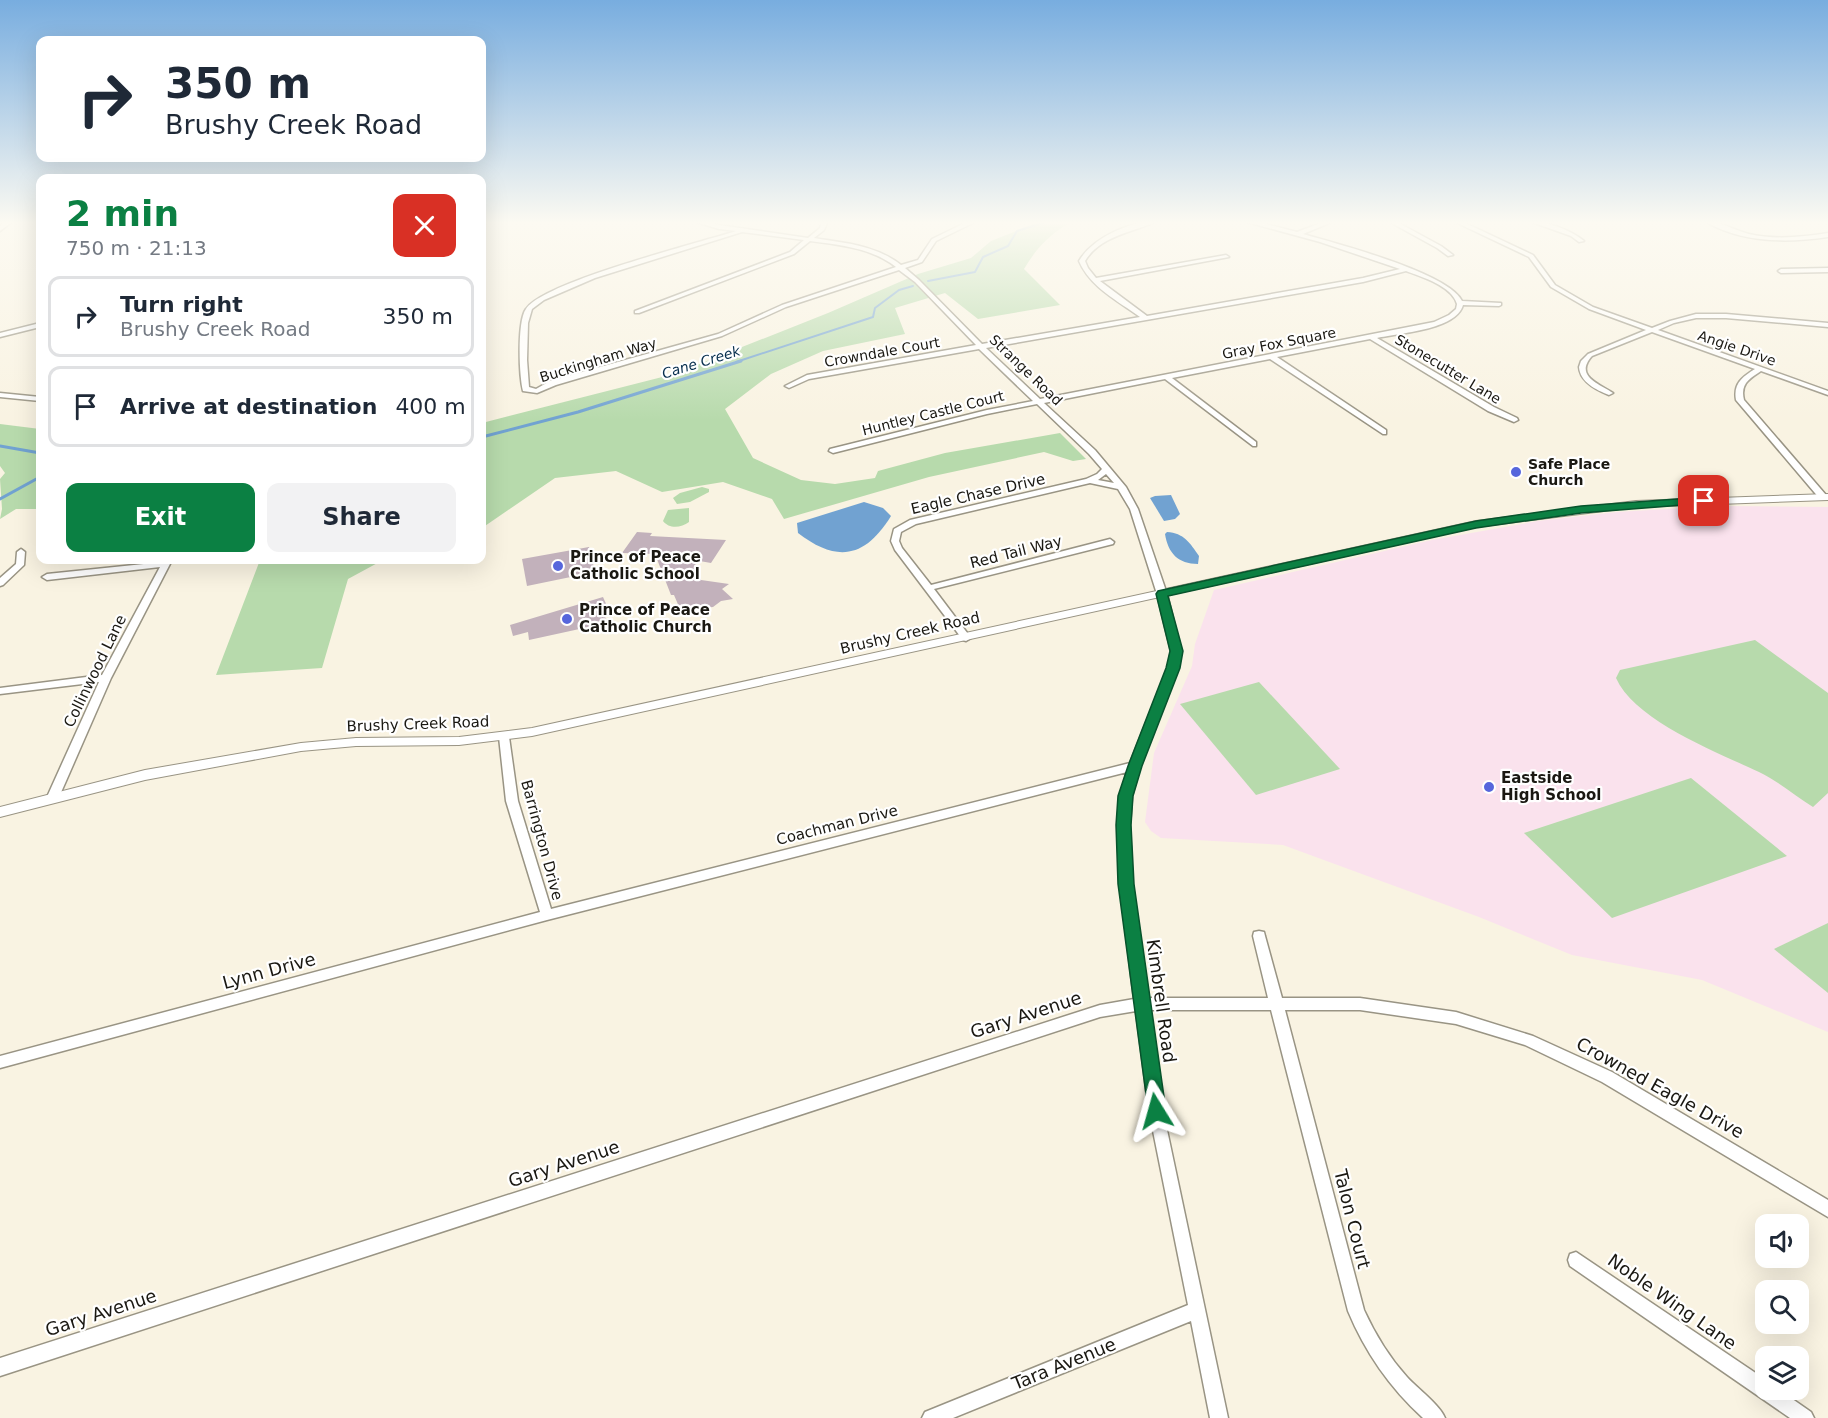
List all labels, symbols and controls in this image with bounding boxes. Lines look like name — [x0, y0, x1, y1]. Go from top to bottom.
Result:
text: 350 m — [165, 59, 311, 108]
icon: right — [66, 60, 144, 138]
text: Brushy Creek Road — [165, 109, 422, 140]
text: 2 min — [66, 193, 179, 234]
button: close — [393, 194, 456, 257]
text: 750 m · 21:13 — [66, 236, 207, 260]
text: Turn right — [120, 292, 243, 317]
icon: right — [69, 300, 102, 333]
text: 350 m — [383, 304, 453, 329]
text: Brushy Creek Road — [120, 317, 310, 341]
street label: Gray Fox Square — [1221, 324, 1337, 362]
street label: Angie Drive — [1696, 327, 1778, 369]
street label: Strange Road — [986, 331, 1066, 409]
street label: Stonecutter Lane — [1392, 331, 1504, 407]
street label: Crowndale Court — [823, 334, 941, 370]
street label: Buckingham Way — [538, 335, 658, 385]
water label: Cane Creek — [660, 342, 743, 382]
street label: Huntley Castle Court — [860, 388, 1006, 438]
icon: arrive — [69, 390, 102, 423]
text: Arrive at destination — [120, 394, 377, 419]
text: 400 m — [395, 394, 466, 419]
place label: Safe Place Church — [1528, 456, 1610, 488]
marker: Safe Place Church — [1509, 465, 1523, 479]
street label: Eagle Chase Drive — [909, 470, 1047, 518]
pin — [1678, 475, 1729, 526]
button: Exit — [66, 483, 255, 552]
button: Share — [267, 483, 456, 552]
icon: arrive — [1687, 484, 1720, 517]
street label: Red Tail Way — [968, 532, 1064, 572]
place label: Prince of Peace Catholic School — [570, 548, 701, 583]
marker: Prince of Peace Catholic School — [551, 559, 565, 573]
place label: Prince of Peace Catholic Church — [579, 601, 712, 636]
street label: Brushy Creek Road — [838, 608, 982, 658]
street label: Collinwood Lane — [60, 612, 130, 730]
marker: Prince of Peace Catholic Church — [560, 612, 574, 626]
street label: Brushy Creek Road — [346, 713, 490, 735]
place label: Eastside High School — [1501, 769, 1601, 804]
street label: Barrington Drive — [517, 778, 567, 902]
marker: Eastside High School — [1482, 780, 1496, 794]
street label: Coachman Drive — [774, 801, 900, 849]
street label: Kimbrell Road — [1142, 938, 1181, 1064]
street label: Lynn Drive — [220, 948, 318, 993]
street label: Gary Avenue — [968, 987, 1084, 1042]
street label: Crowned Eagle Drive — [1573, 1033, 1748, 1142]
position arrow — [1124, 1079, 1188, 1143]
street label: Gary Avenue — [506, 1136, 622, 1191]
street label: Talon Court — [1330, 1166, 1375, 1271]
map controls — [1755, 1214, 1809, 1400]
button: sound — [1755, 1214, 1809, 1268]
street label: Noble Wing Lane — [1604, 1249, 1741, 1354]
button: search — [1755, 1280, 1809, 1334]
street label: Gary Avenue — [43, 1285, 159, 1340]
street label: Tara Avenue — [1008, 1333, 1119, 1394]
button: layers — [1755, 1346, 1809, 1400]

